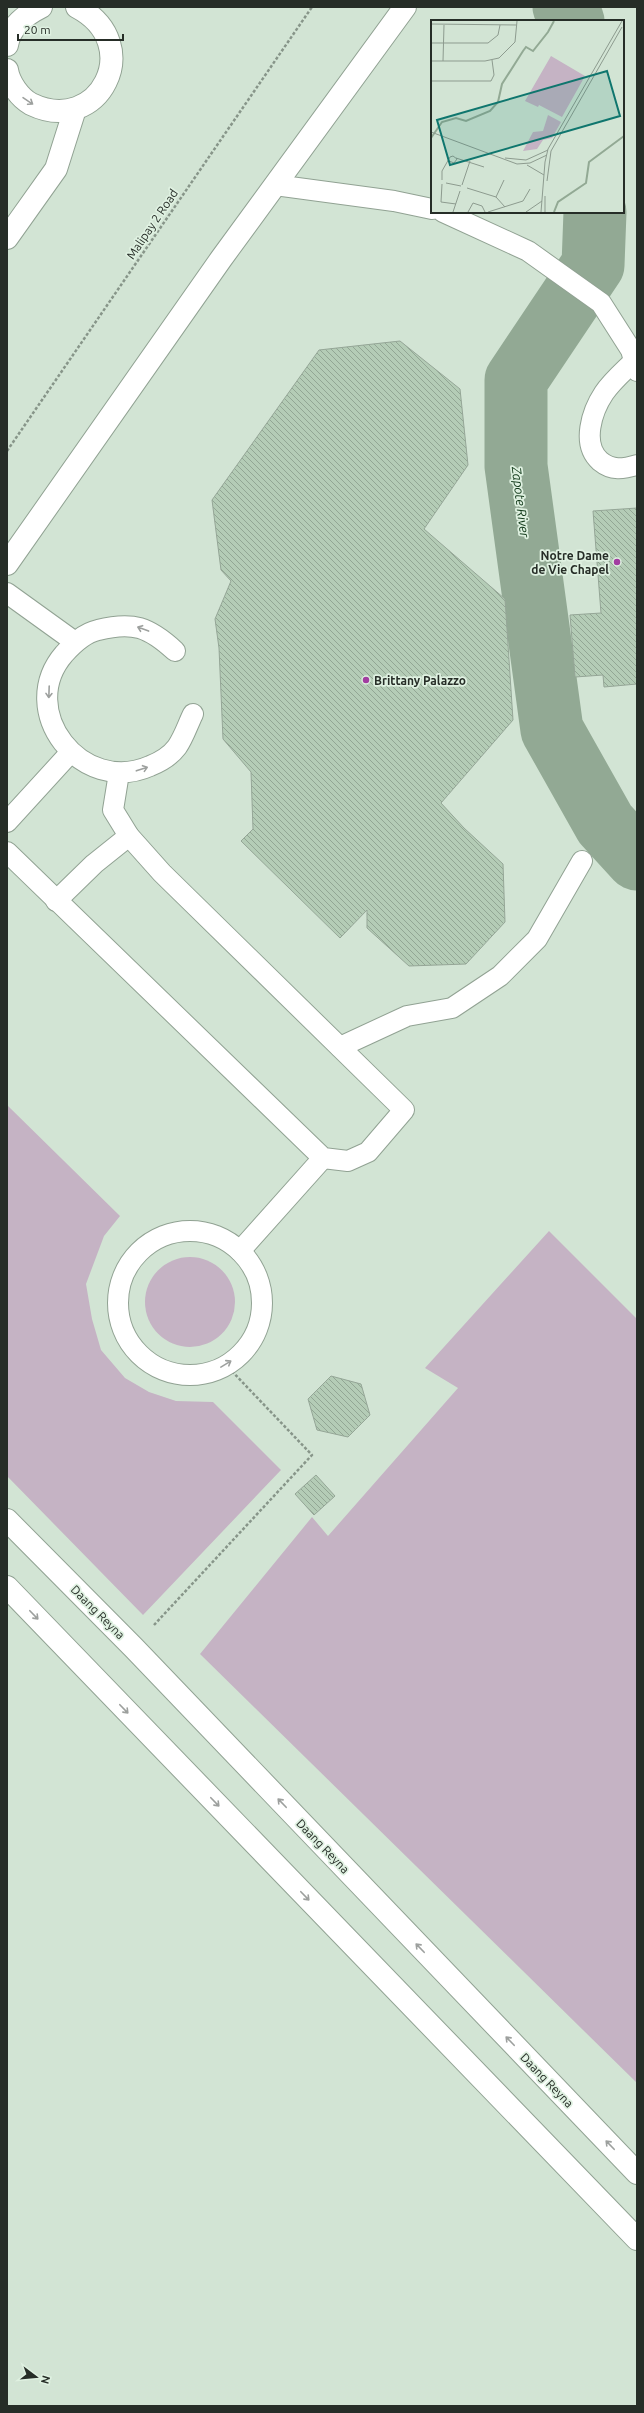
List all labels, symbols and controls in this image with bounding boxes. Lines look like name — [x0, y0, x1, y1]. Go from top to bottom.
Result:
scale bar — [18, 16, 123, 42]
inset map — [431, 20, 624, 213]
text: 20 m — [24, 23, 51, 36]
one-way arrow — [23, 97, 34, 105]
street label: Malipay 2 Road — [124, 187, 180, 261]
water label: Zapote River — [510, 465, 532, 539]
place label: Notre Dame de Vie Chapel — [531, 549, 609, 576]
marker: Notre Dame de Vie Chapel — [612, 557, 622, 567]
one-way arrow — [137, 625, 149, 633]
place label: Brittany Palazzo — [374, 674, 466, 687]
marker: Brittany Palazzo — [361, 675, 371, 685]
one-way arrow — [45, 685, 53, 698]
one-way arrow — [135, 765, 148, 772]
one-way arrow — [220, 1359, 232, 1367]
street label: Daang Reyna — [69, 1583, 127, 1641]
one-way arrow — [29, 1610, 39, 1620]
one-way arrow — [120, 1703, 129, 1714]
one-way arrow — [210, 1797, 220, 1807]
one-way arrow — [277, 1798, 287, 1808]
street label: Daang Reyna — [294, 1816, 352, 1876]
one-way arrow — [300, 1890, 309, 1900]
one-way arrow — [416, 1942, 425, 1953]
one-way arrow — [506, 2037, 515, 2047]
street label: Daang Reyna — [518, 2050, 576, 2110]
one-way arrow — [605, 2140, 615, 2150]
north arrow — [16, 2357, 56, 2397]
text: N — [39, 2374, 53, 2385]

